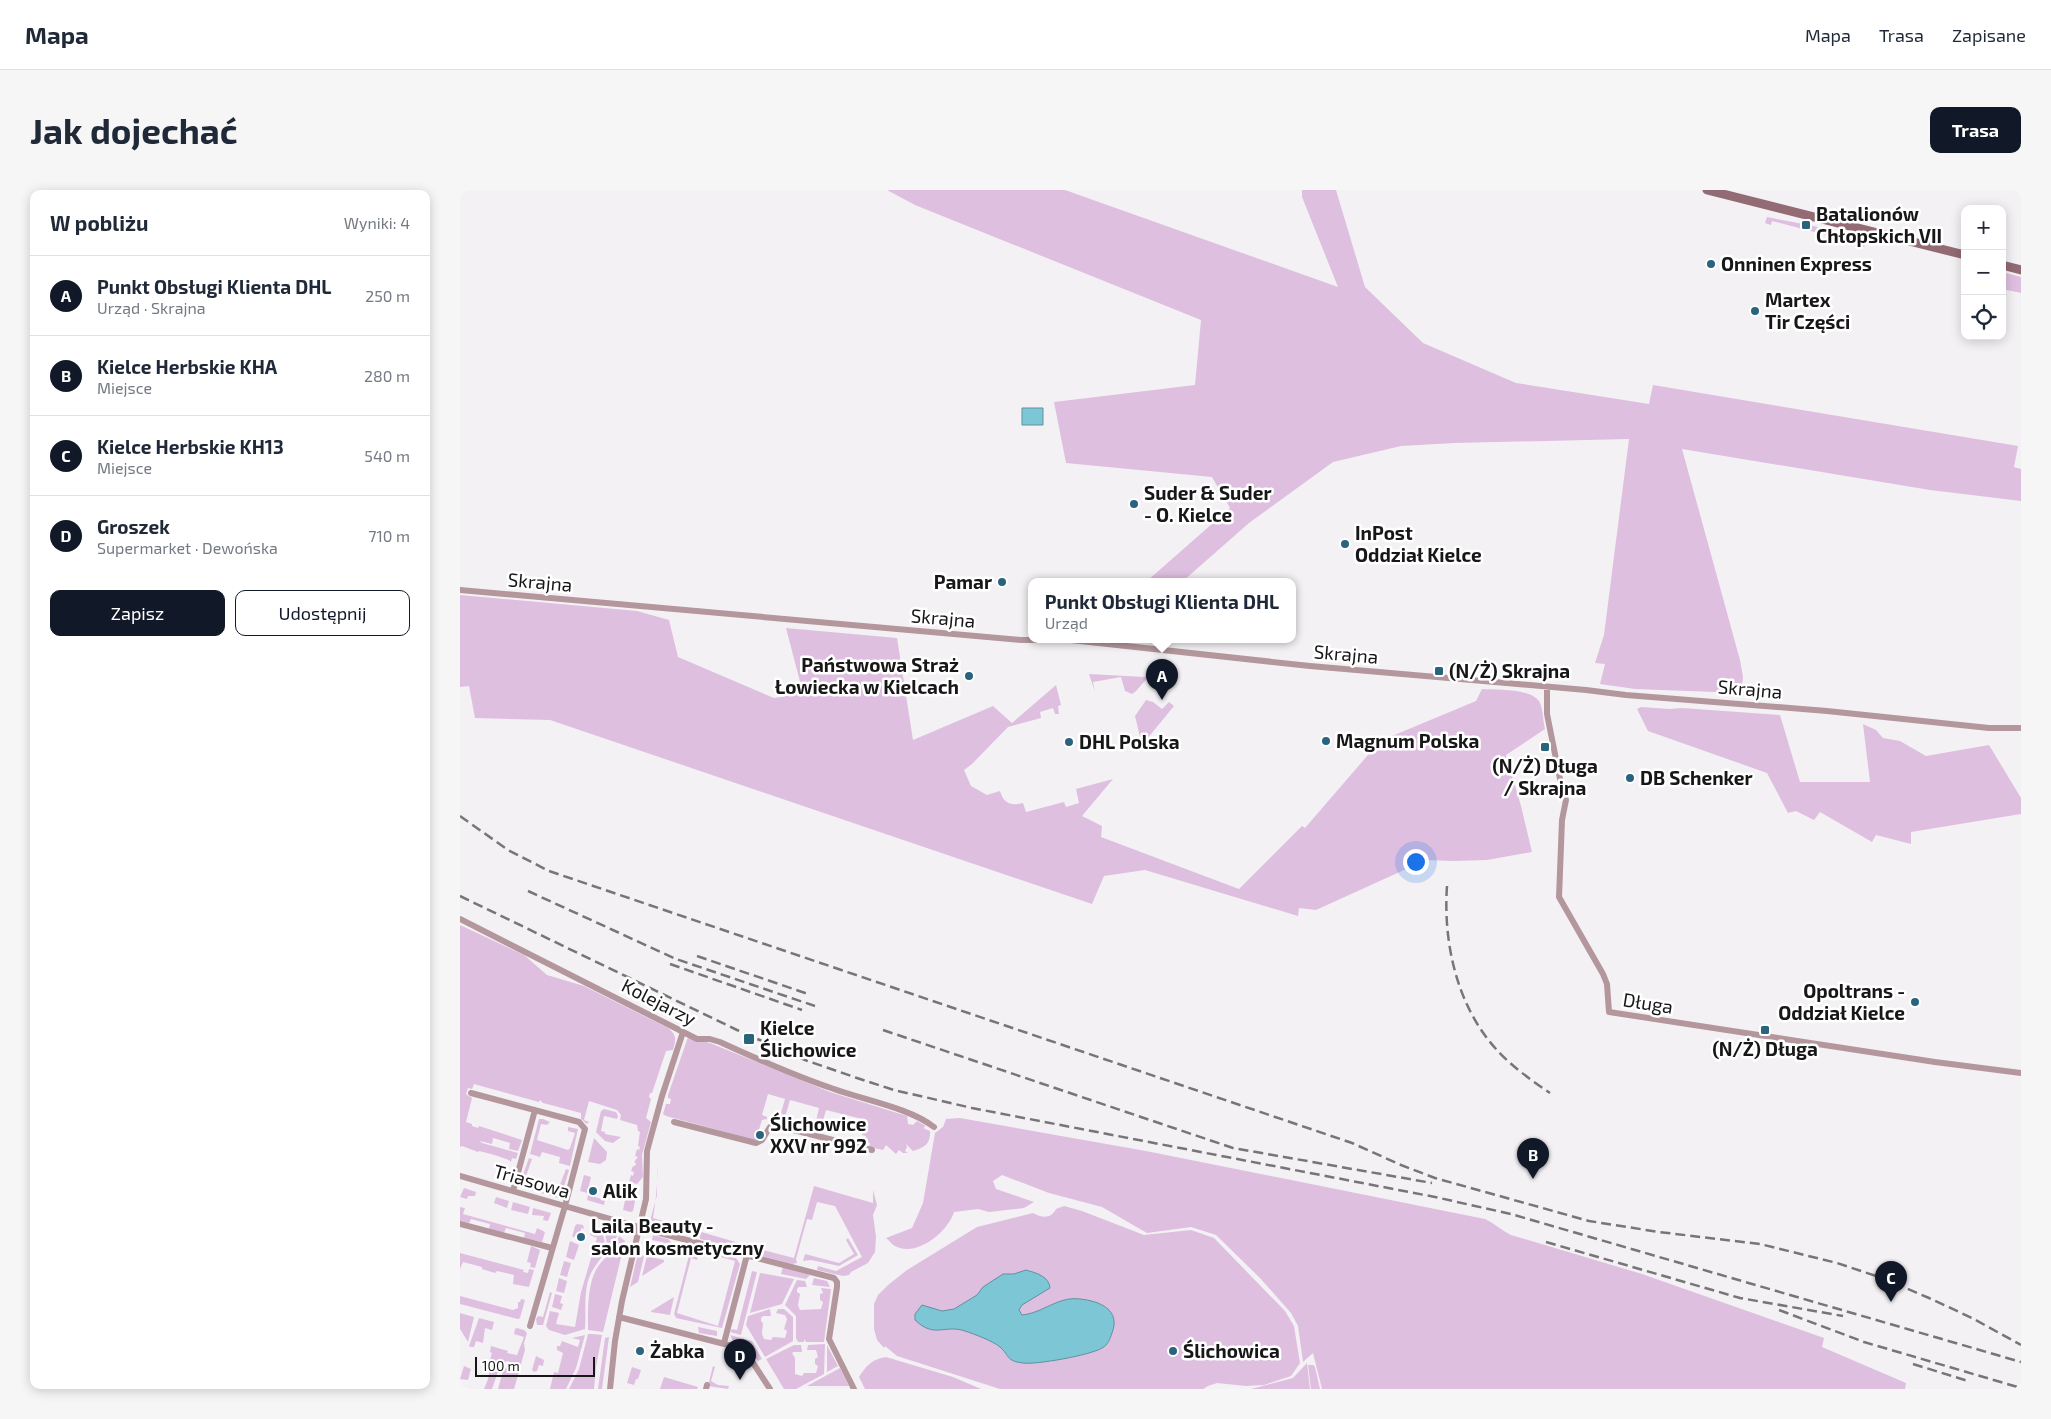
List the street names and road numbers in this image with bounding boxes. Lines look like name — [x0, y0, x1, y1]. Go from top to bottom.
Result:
street label: Skrajna — [507, 567, 573, 596]
street label: Skrajna — [910, 603, 976, 632]
street label: Skrajna — [1313, 639, 1379, 668]
street label: Skrajna — [1717, 674, 1783, 703]
street label: Kolejarzy — [618, 973, 700, 1030]
street label: Długa — [1621, 987, 1675, 1018]
street label: Triasowa — [491, 1159, 573, 1202]

